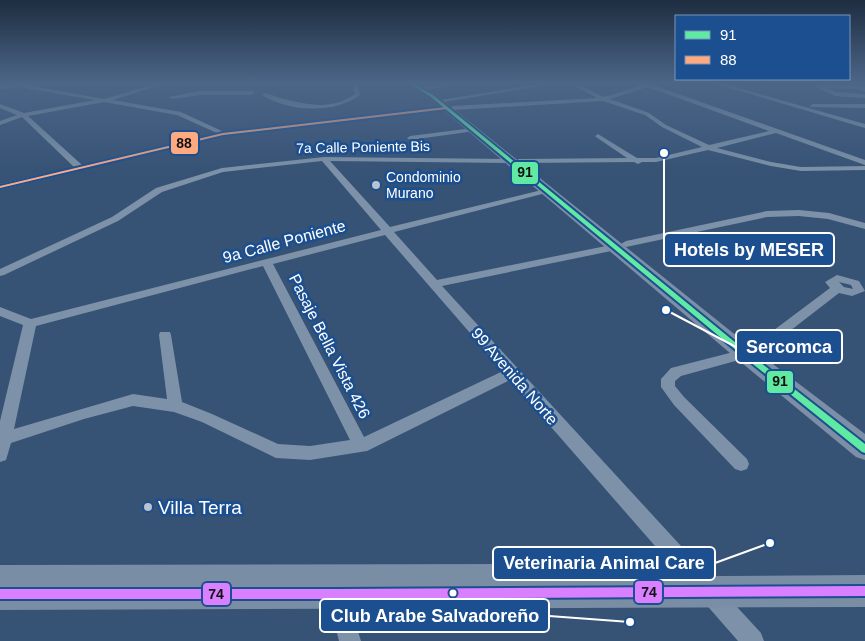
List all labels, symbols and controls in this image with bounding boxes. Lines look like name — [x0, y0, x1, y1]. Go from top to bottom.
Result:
legend — [675, 15, 850, 80]
text: 91 — [720, 26, 737, 43]
text: 88 — [720, 51, 737, 68]
line badge: 88 — [170, 131, 199, 155]
text: 88 — [176, 135, 192, 151]
street label: 7a Calle Poniente Bis — [296, 138, 430, 156]
line badge: 91 — [511, 161, 539, 185]
text: 91 — [517, 164, 533, 180]
place label: Condominio Murano — [386, 169, 461, 201]
marker: Condominio Murano — [370, 179, 382, 191]
street label: 9a Calle Poniente — [221, 217, 347, 266]
callout: Hotels by MESER — [664, 233, 834, 266]
text: Hotels by MESER — [674, 240, 824, 260]
street label: Pasaje Bella Vista 426 — [286, 271, 373, 421]
street label: 99 Avenida Norte — [468, 325, 561, 428]
callout: Sercomca — [736, 330, 842, 363]
text: Sercomca — [746, 337, 833, 357]
line badge: 91 — [766, 370, 794, 394]
text: 91 — [772, 373, 788, 389]
place label: Villa Terra — [158, 497, 242, 518]
marker: Villa Terra — [142, 501, 154, 513]
callout: Veterinaria Animal Care — [493, 547, 715, 580]
text: Veterinaria Animal Care — [503, 553, 705, 573]
line badge: 74 — [634, 580, 663, 604]
line badge: 74 — [202, 582, 231, 606]
text: 74 — [641, 584, 657, 600]
text: 74 — [208, 586, 224, 602]
unlabelled marker — [448, 588, 458, 598]
callout: Club Arabe Salvadoreño — [320, 599, 549, 632]
text: Club Arabe Salvadoreño — [331, 606, 539, 626]

